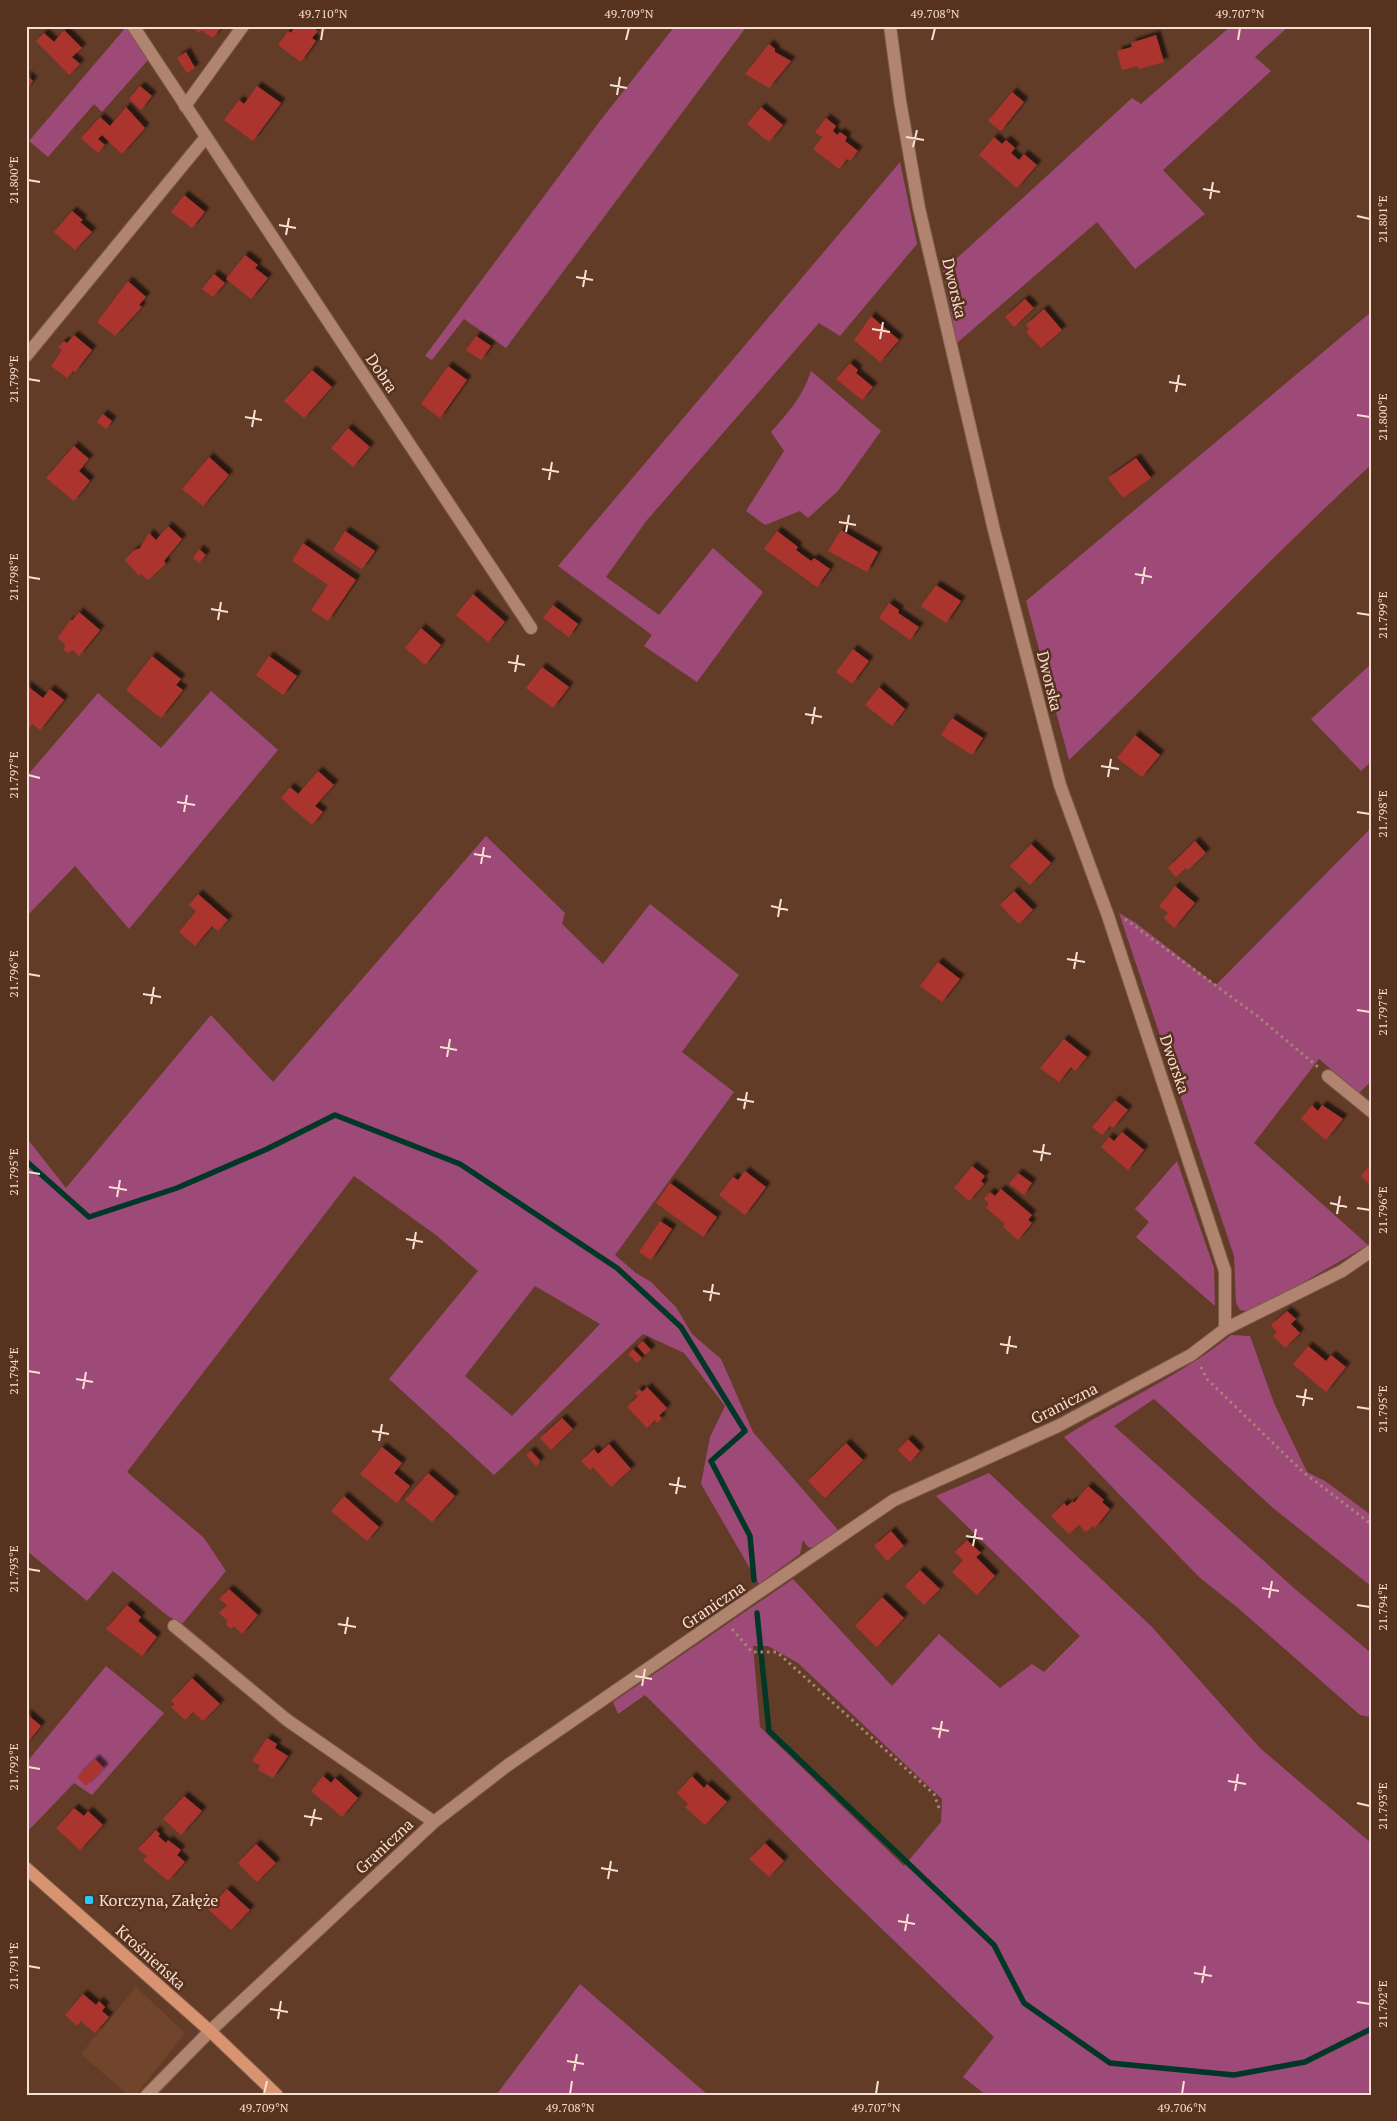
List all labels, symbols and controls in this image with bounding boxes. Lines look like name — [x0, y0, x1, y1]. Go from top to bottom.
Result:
text: 49.710°N — [298, 6, 348, 21]
text: 49.709°N — [604, 6, 654, 21]
text: 49.708°N — [910, 6, 960, 21]
text: 49.707°N — [1215, 6, 1265, 21]
text: 21.800°E — [6, 156, 21, 204]
text: 21.801°E — [1375, 195, 1390, 243]
street label: Dworska — [937, 256, 973, 320]
street label: Dobra — [361, 349, 403, 397]
text: 21.799°E — [6, 355, 21, 403]
text: 21.800°E — [1375, 393, 1390, 441]
text: 21.798°E — [6, 553, 21, 601]
text: 21.799°E — [1375, 591, 1390, 639]
street label: Dworska — [1032, 649, 1068, 713]
text: 21.797°E — [6, 751, 21, 799]
text: 21.798°E — [1375, 790, 1390, 838]
text: 21.796°E — [6, 950, 21, 998]
text: 21.797°E — [1375, 988, 1390, 1036]
street label: Dworska — [1155, 1032, 1195, 1096]
text: 21.795°E — [6, 1148, 21, 1196]
text: 21.796°E — [1375, 1186, 1390, 1234]
text: 21.794°E — [6, 1347, 21, 1395]
street label: Graniczna — [1027, 1377, 1101, 1429]
text: 21.795°E — [1375, 1385, 1390, 1433]
text: 21.793°E — [6, 1545, 21, 1593]
street label: Graniczna — [677, 1576, 749, 1634]
text: 21.794°E — [1375, 1583, 1390, 1631]
text: 21.792°E — [6, 1743, 21, 1791]
text: 21.793°E — [1375, 1782, 1390, 1830]
street label: Graniczna — [350, 1813, 418, 1879]
place label: Korczyna, Załęże — [99, 1889, 218, 1911]
marker: Korczyna, Załęże — [83, 1894, 95, 1906]
street label: Krośnieńska — [111, 1920, 191, 1994]
text: 21.791°E — [6, 1942, 21, 1990]
text: 21.792°E — [1375, 1980, 1390, 2028]
text: 49.709°N — [239, 2100, 289, 2115]
text: 49.708°N — [545, 2100, 595, 2115]
text: 49.707°N — [851, 2100, 901, 2115]
text: 49.706°N — [1157, 2100, 1207, 2115]

